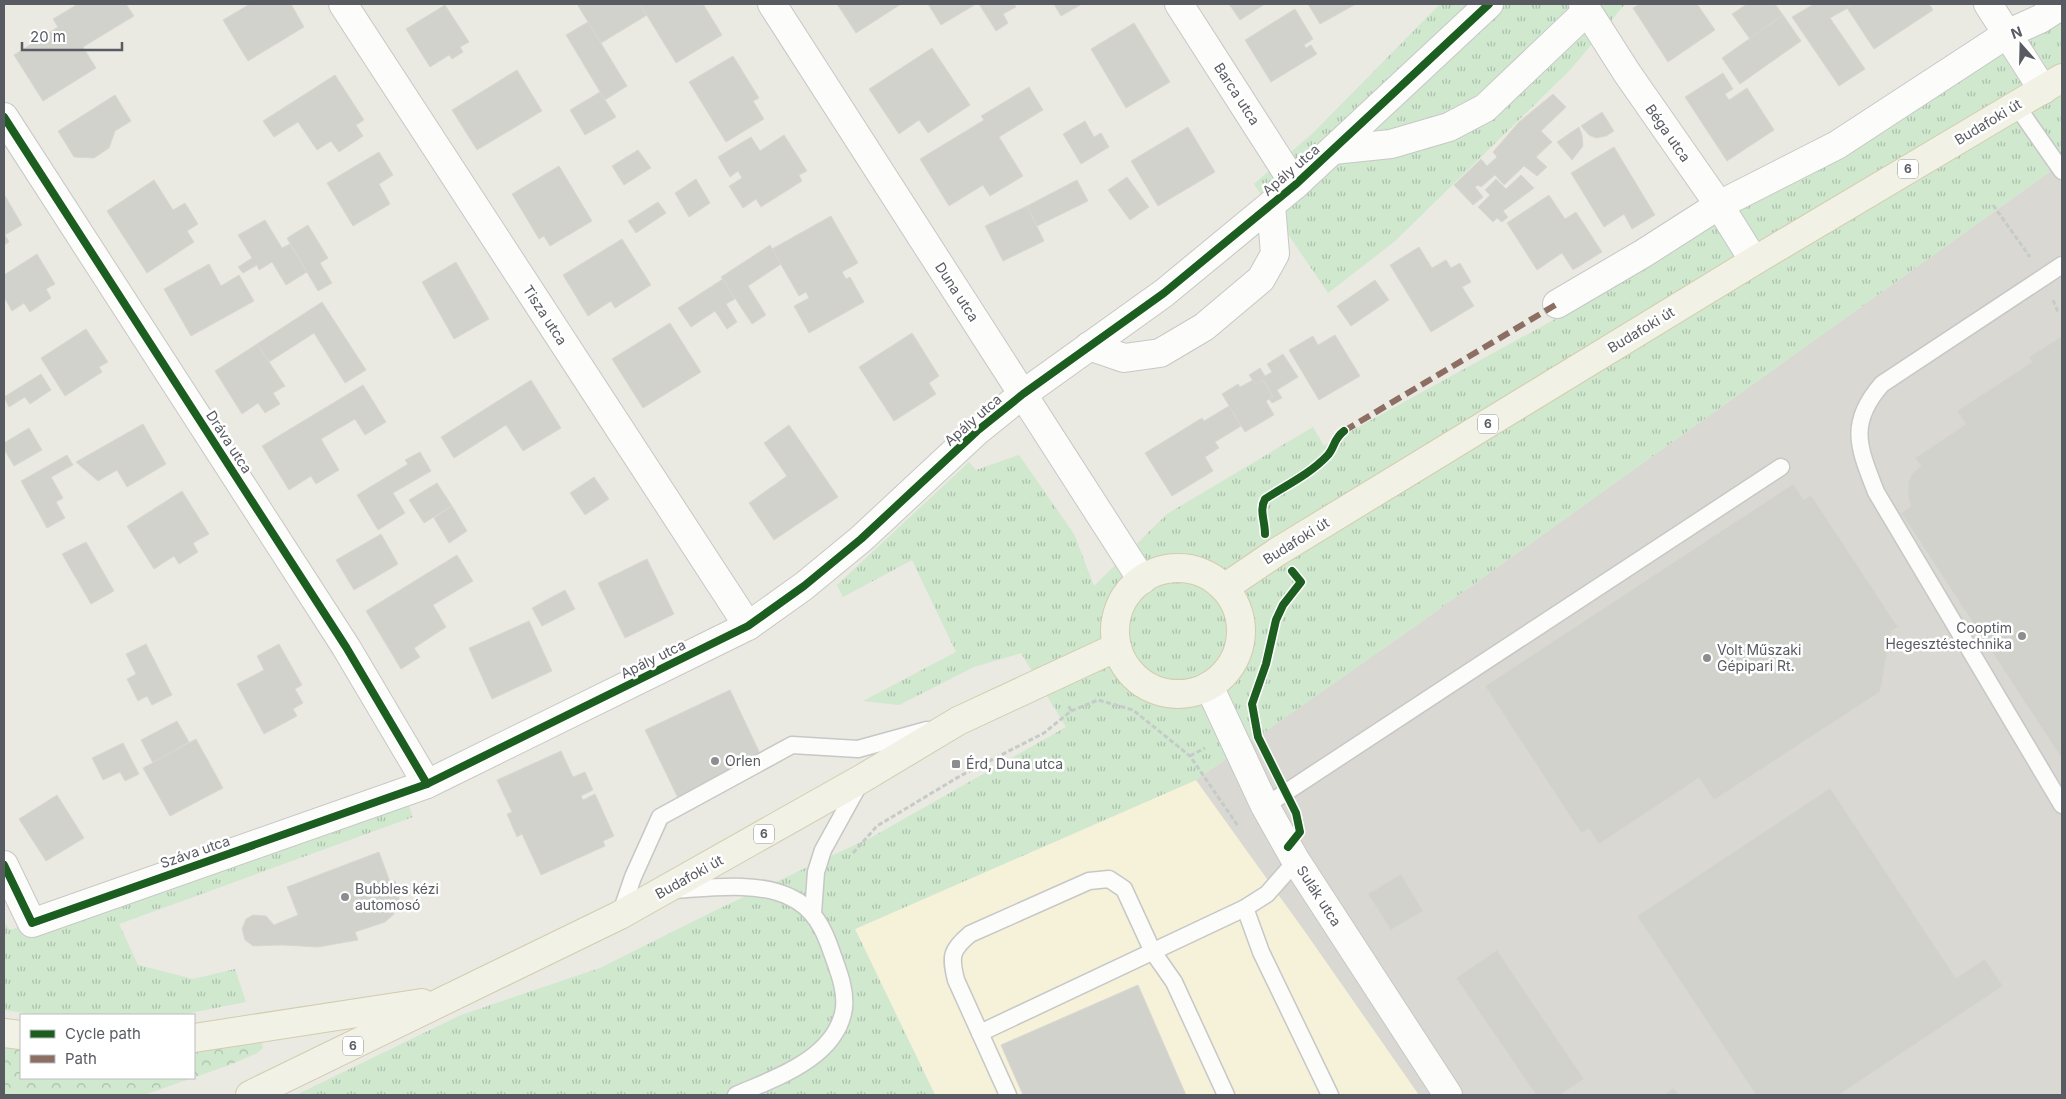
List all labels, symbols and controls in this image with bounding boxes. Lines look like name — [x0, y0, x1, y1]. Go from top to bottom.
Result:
scale bar — [22, 20, 122, 52]
north arrow — [1996, 20, 2046, 70]
text: N — [2008, 23, 2024, 42]
text: 20 m — [30, 27, 66, 46]
street label: Barca utca — [1211, 59, 1264, 128]
street label: Budafoki út — [1951, 95, 2025, 148]
street label: Béga utca — [1642, 101, 1694, 165]
street label: Apály utca — [1259, 140, 1323, 199]
road number: 6 — [1898, 160, 1918, 178]
street label: Duna utca — [932, 259, 983, 325]
street label: Tisza utca — [520, 282, 571, 348]
street label: Budafoki út — [1604, 303, 1678, 356]
street label: Apály utca — [941, 390, 1005, 449]
street label: Dráva utca — [203, 407, 256, 476]
road number: 6 — [1478, 414, 1498, 434]
street label: Budafoki út — [1259, 513, 1332, 568]
place label: Cooptim Hegesztéstechnika — [1885, 619, 2012, 652]
marker: Cooptim Hegesztéstechnika — [2016, 630, 2028, 642]
street label: Apály utca — [617, 636, 688, 682]
place label: Volt Műszaki Gépipari Rt. — [1717, 641, 1801, 674]
marker: Volt Műszaki Gépipari Rt. — [1701, 652, 1713, 664]
place label: Orlen — [725, 752, 761, 769]
marker: Orlen — [709, 755, 721, 767]
place label: Érd, Duna utca — [966, 755, 1063, 772]
marker: Érd, Duna utca — [950, 758, 962, 770]
road number: 6 — [754, 824, 774, 844]
street label: Száva utca — [158, 832, 232, 871]
street label: Budafoki út — [652, 851, 726, 902]
street label: Sulák utca — [1294, 862, 1345, 929]
place label: Bubbles kézi automosó — [355, 880, 439, 913]
marker: Bubbles kézi automosó — [339, 891, 351, 903]
legend — [20, 1014, 195, 1079]
text: Cycle path — [65, 1024, 141, 1043]
road number: 6 — [343, 1036, 363, 1056]
text: Path — [65, 1049, 97, 1068]

